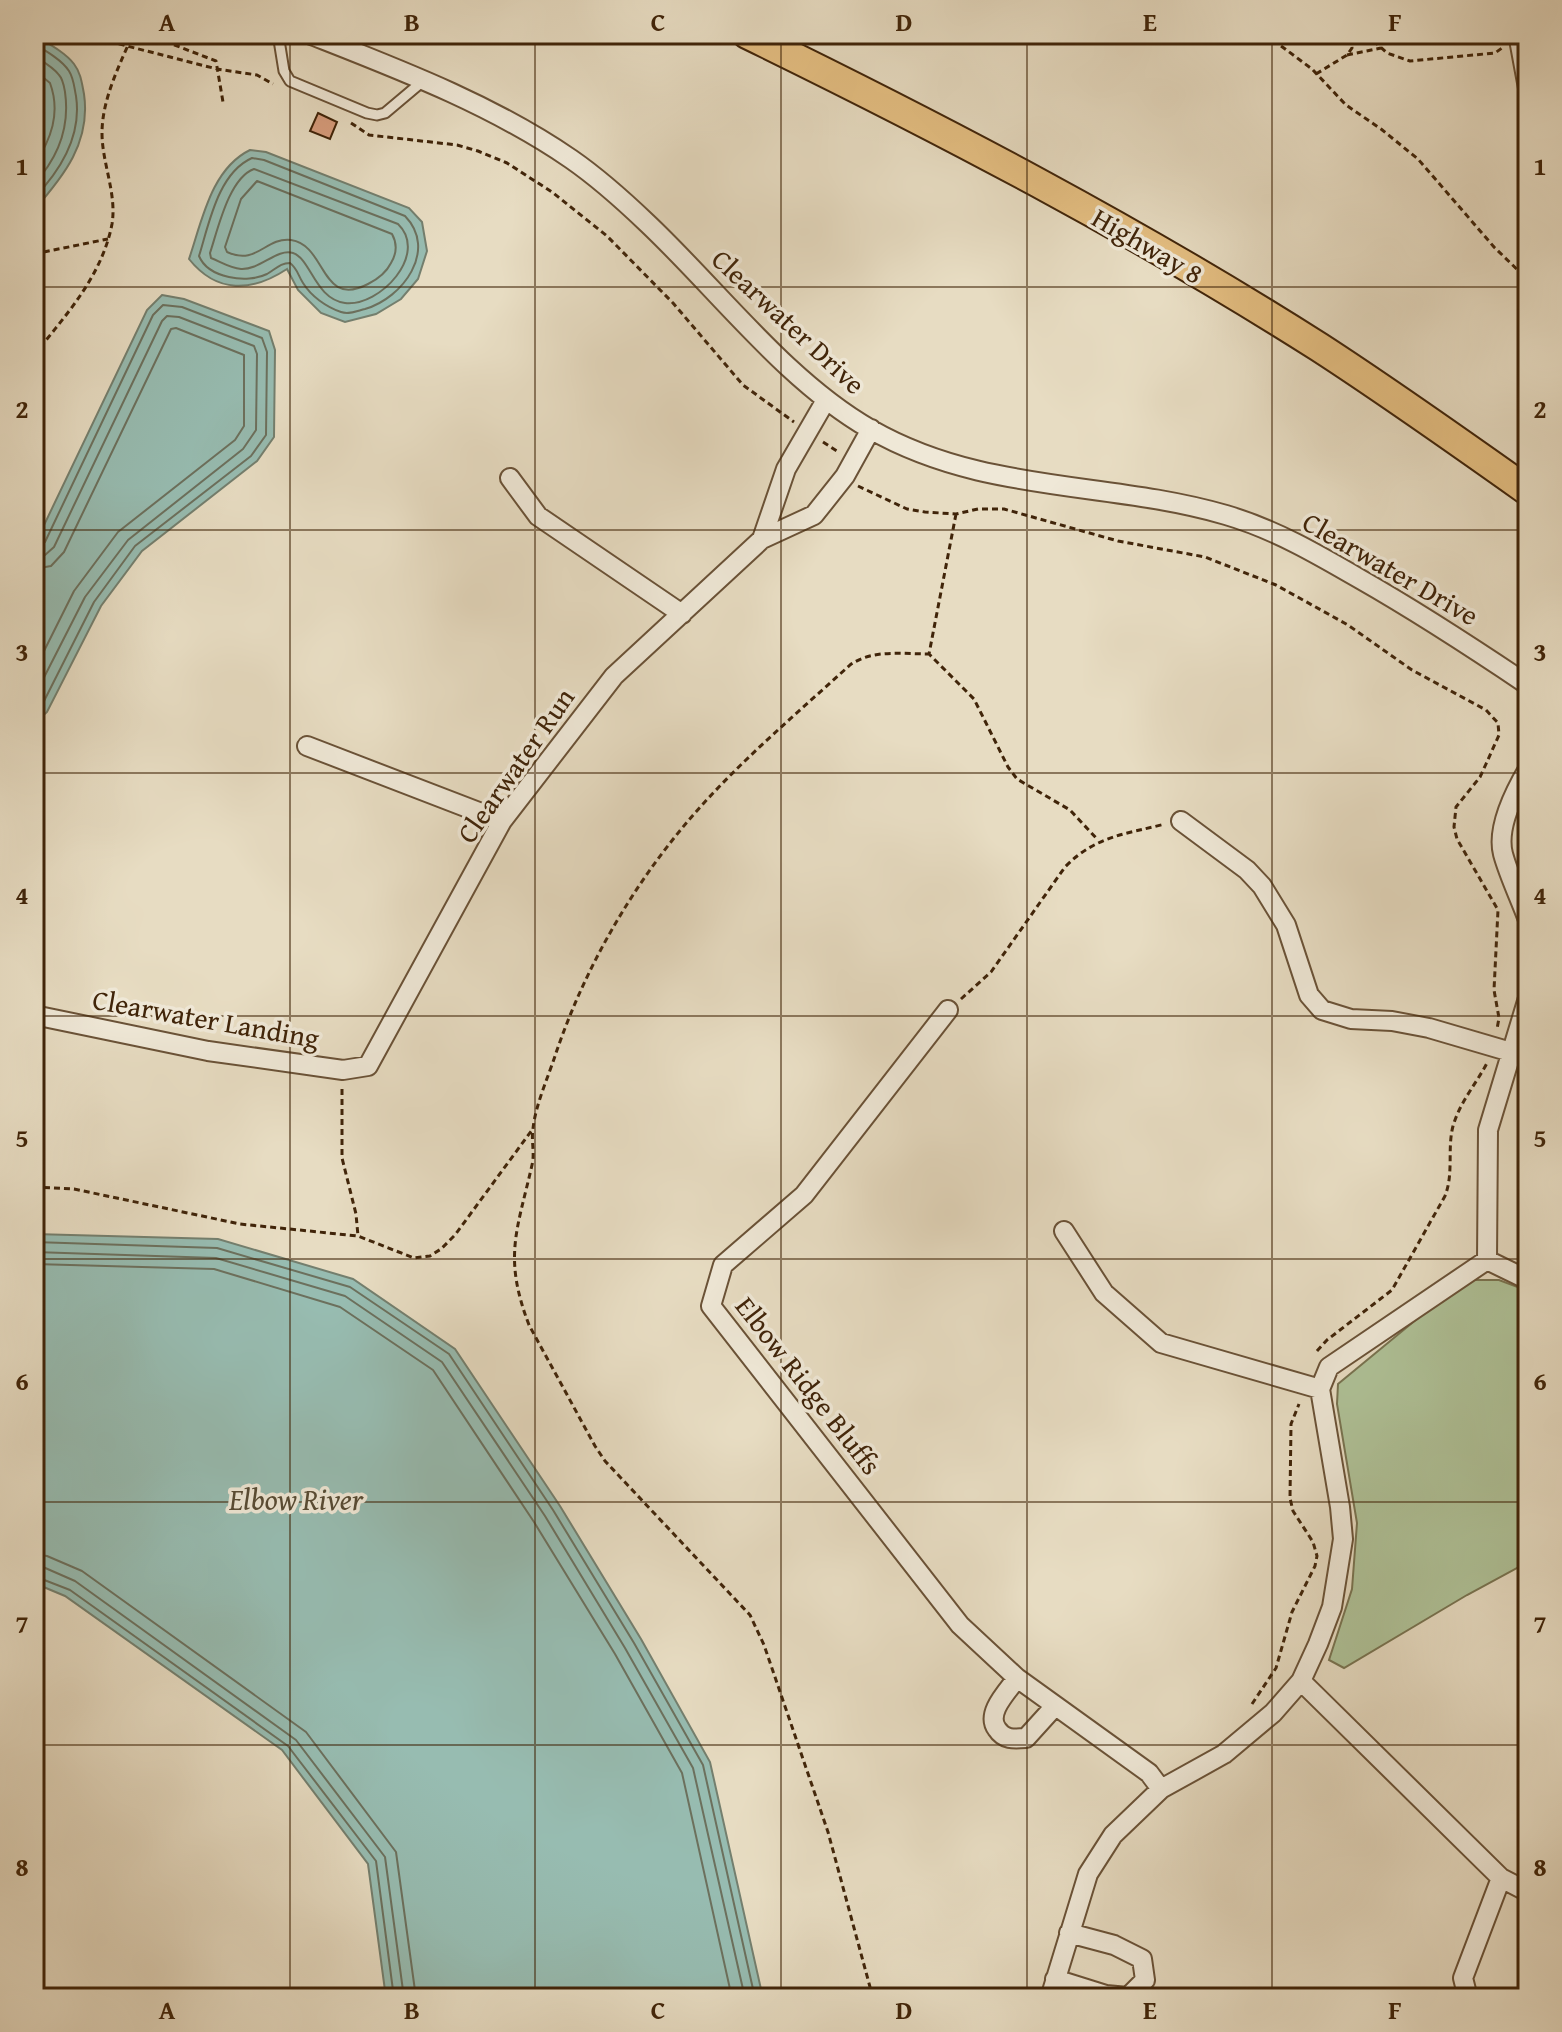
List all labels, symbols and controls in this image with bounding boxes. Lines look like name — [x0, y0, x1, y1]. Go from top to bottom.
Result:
text: A — [159, 2, 176, 41]
text: B — [404, 2, 420, 41]
text: C — [651, 2, 665, 41]
text: D — [896, 2, 912, 41]
text: E — [1143, 2, 1157, 41]
text: F — [1388, 2, 1402, 41]
text: 1 — [15, 146, 29, 185]
text: 1 — [1533, 146, 1547, 185]
street label: Highway 8 — [1085, 197, 1211, 293]
street label: Clearwater Drive — [703, 239, 875, 403]
text: 2 — [15, 389, 29, 428]
text: 2 — [1533, 389, 1547, 428]
street label: Clearwater Drive — [1295, 501, 1487, 635]
text: 3 — [15, 632, 29, 671]
text: 3 — [1533, 632, 1547, 671]
street label: Clearwater Run — [446, 679, 584, 851]
text: 4 — [15, 875, 29, 914]
text: 4 — [1533, 875, 1547, 914]
street label: Clearwater Landing — [89, 978, 323, 1058]
text: 5 — [15, 1118, 29, 1157]
text: 5 — [1533, 1118, 1547, 1157]
street label: Elbow Ridge Bluffs — [726, 1287, 892, 1483]
text: 6 — [15, 1361, 29, 1400]
text: 6 — [1533, 1361, 1547, 1400]
water label: Elbow River — [228, 1477, 364, 1521]
text: 7 — [15, 1604, 29, 1643]
text: 7 — [1533, 1604, 1547, 1643]
text: 8 — [15, 1847, 29, 1886]
text: 8 — [1533, 1847, 1547, 1886]
text: A — [159, 1990, 176, 2029]
text: B — [404, 1990, 420, 2029]
text: C — [651, 1990, 665, 2029]
text: D — [896, 1990, 912, 2029]
text: E — [1143, 1990, 1157, 2029]
text: F — [1388, 1990, 1402, 2029]

